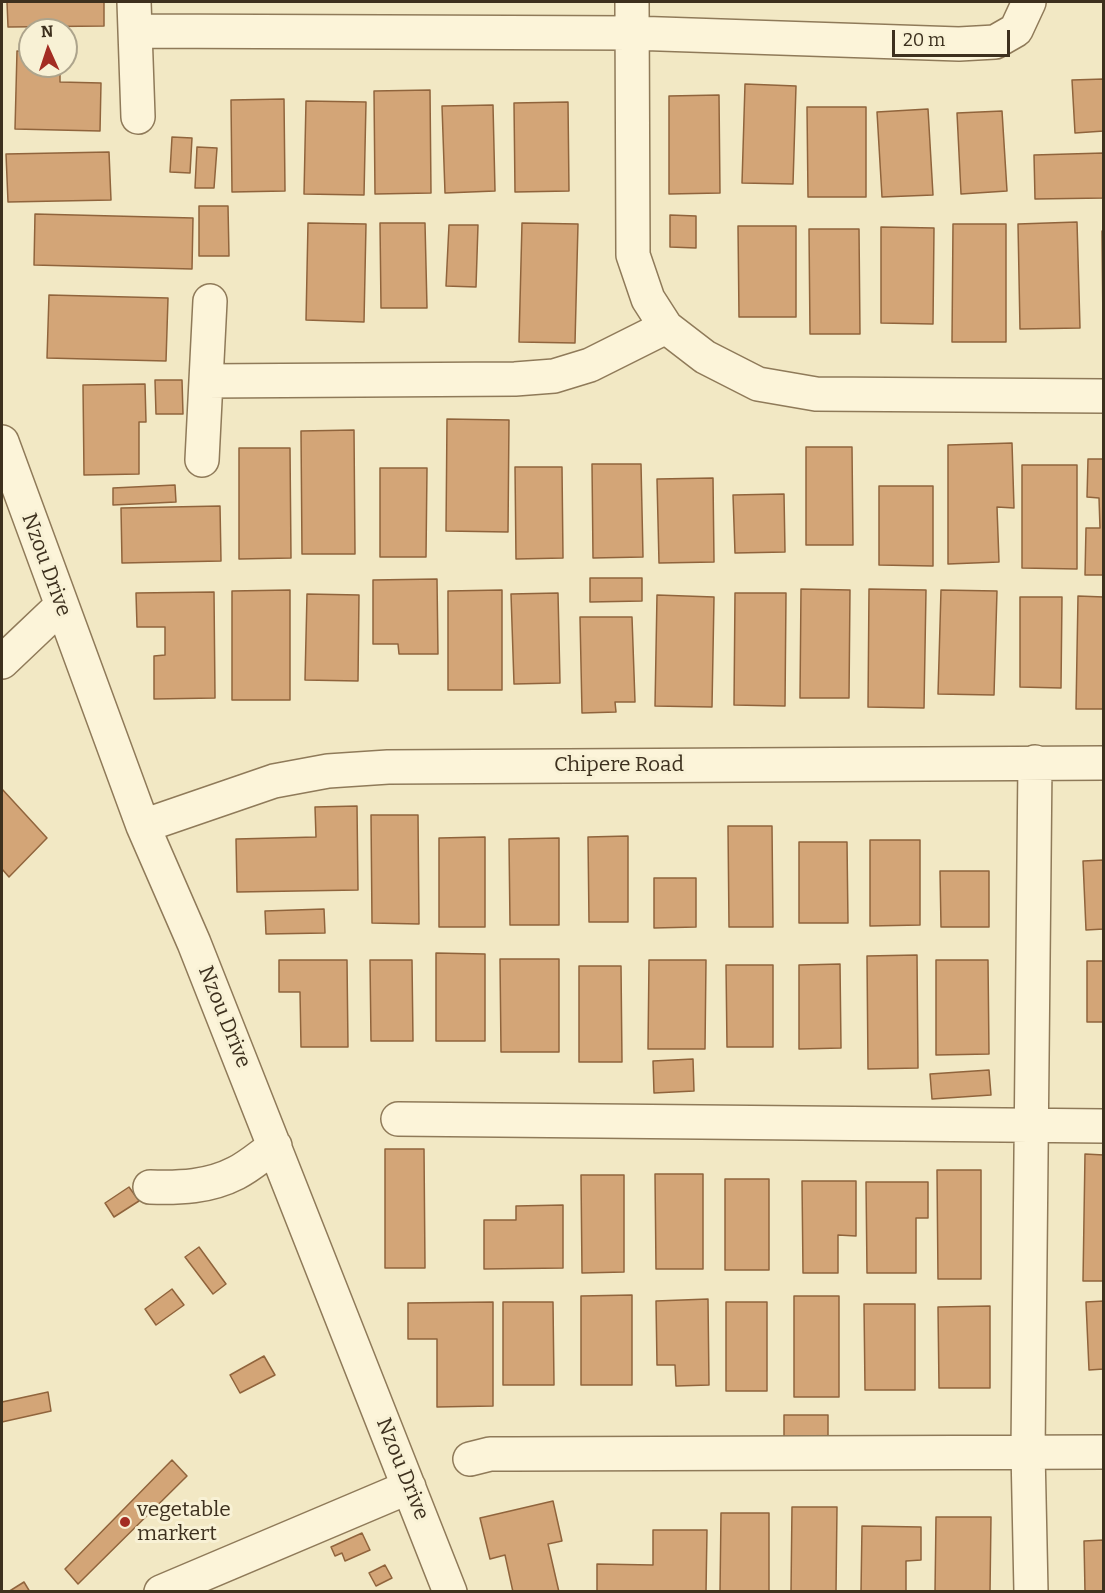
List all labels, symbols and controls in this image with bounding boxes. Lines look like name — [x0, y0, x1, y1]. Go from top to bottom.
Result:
north arrow — [18, 18, 78, 78]
scale bar — [895, 18, 1014, 56]
text: N — [40, 22, 54, 41]
text: 20 m — [903, 29, 945, 51]
street label: Nzou Drive — [16, 510, 76, 620]
street label: Chipere Road — [554, 752, 684, 778]
street label: Nzou Drive — [192, 962, 256, 1072]
street label: Nzou Drive — [370, 1414, 434, 1524]
place label: vegetable markert — [137, 1497, 231, 1547]
marker: vegetable markert — [118, 1515, 132, 1529]

